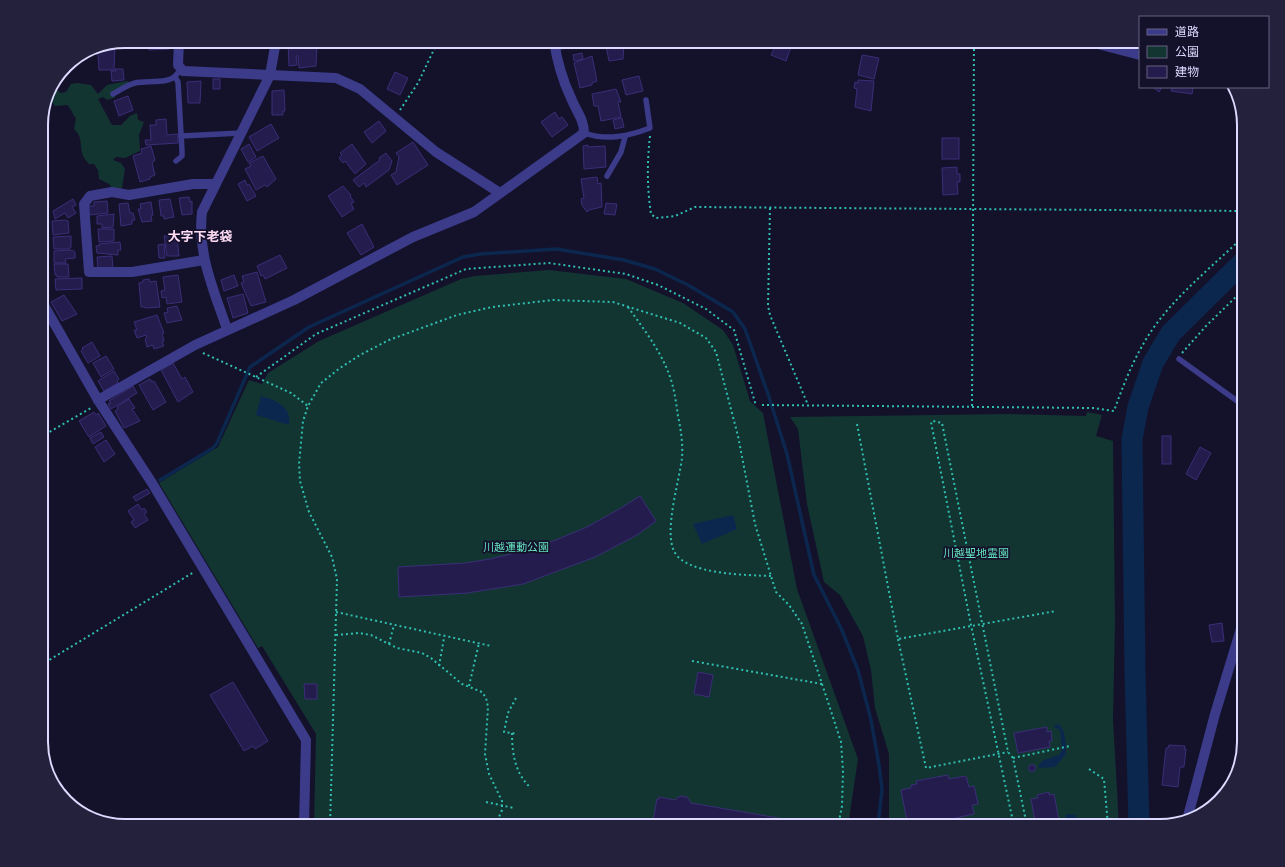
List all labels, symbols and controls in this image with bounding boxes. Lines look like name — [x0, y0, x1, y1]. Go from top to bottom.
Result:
legend — [1139, 16, 1269, 88]
text: 道路 — [1175, 24, 1199, 41]
text: 公園 — [1175, 44, 1199, 61]
text: 建物 — [1175, 64, 1199, 81]
district label: 大字下老袋 — [167, 228, 233, 246]
park label: 川越運動公園 — [483, 540, 549, 555]
park label: 川越聖地霊園 — [943, 546, 1009, 561]

